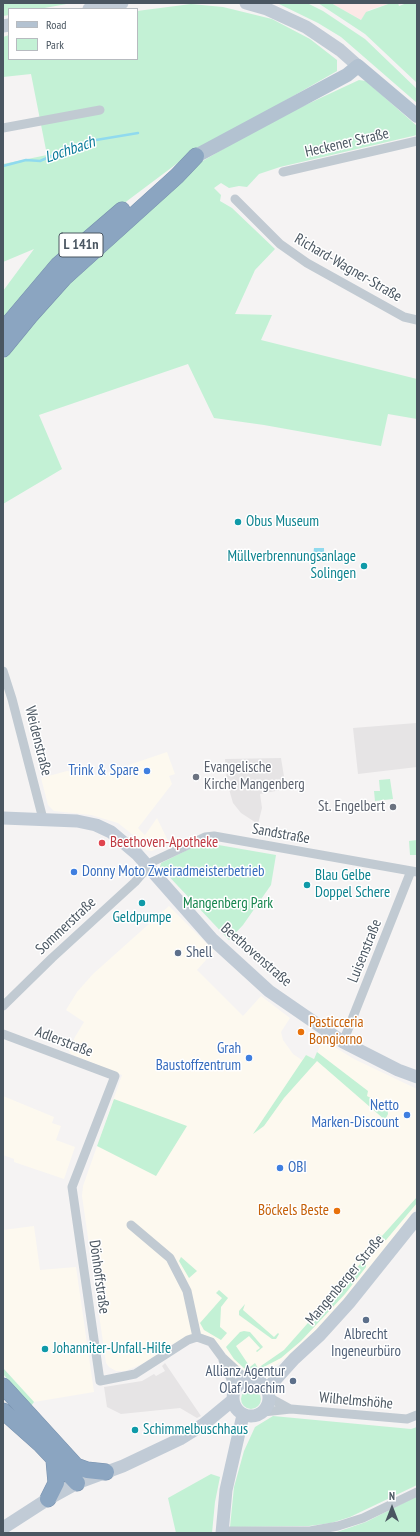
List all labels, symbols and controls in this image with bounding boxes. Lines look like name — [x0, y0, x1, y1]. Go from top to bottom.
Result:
legend — [8, 8, 138, 60]
text: Road — [46, 17, 66, 32]
text: Park — [46, 37, 64, 52]
street label: Heckener Straße — [303, 125, 391, 161]
water label: Lochbach — [42, 133, 98, 167]
street label: Richard-Wagner-Straße — [291, 230, 405, 306]
road number: L 141n — [59, 233, 103, 257]
place label: Obus Museum — [246, 513, 319, 531]
marker: Obus Museum — [233, 517, 243, 527]
place label: Müllverbrennungsanlage Solingen — [227, 548, 356, 583]
marker: Müllverbrennungsanlage Solingen — [359, 561, 369, 571]
street label: Weidenstraße — [21, 704, 55, 778]
place label: Evangelische Kirche Mangenberg — [204, 759, 305, 794]
place label: Trink & Spare — [68, 762, 139, 780]
marker: Trink & Spare — [142, 766, 152, 776]
marker: Evangelische Kirche Mangenberg — [191, 772, 201, 782]
place label: St. Engelbert — [318, 798, 385, 816]
marker: St. Engelbert — [388, 802, 398, 812]
street label: Sandstraße — [251, 820, 311, 848]
place label: Beethoven-Apotheke — [110, 834, 218, 852]
marker: Beethoven-Apotheke — [97, 838, 107, 848]
place label: Donny Moto Zweiradmeisterbetrieb — [82, 863, 265, 881]
marker: Donny Moto Zweiradmeisterbetrieb — [69, 867, 79, 877]
place label: Blau Gelbe Doppel Schere — [315, 867, 390, 902]
marker: Blau Gelbe Doppel Schere — [302, 880, 312, 890]
street label: Sommerstraße — [32, 894, 100, 958]
park label: Mangenberg Park — [183, 895, 273, 913]
marker: Geldpumpe — [137, 898, 147, 908]
place label: Geldpumpe — [112, 909, 172, 927]
street label: Luisenstraße — [344, 917, 386, 985]
street label: Beethovenstraße — [217, 919, 295, 991]
place label: Shell — [186, 944, 212, 962]
marker: Shell — [173, 948, 183, 958]
place label: Pasticceria Bongiorno — [309, 1014, 364, 1049]
street label: Adlerstraße — [33, 1023, 95, 1061]
marker: Pasticceria Bongiorno — [296, 1027, 306, 1037]
place label: Grah Baustoffzentrum — [156, 1040, 241, 1075]
marker: Grah Baustoffzentrum — [244, 1053, 254, 1063]
place label: Netto Marken-Discount — [312, 1097, 399, 1132]
marker: Netto Marken-Discount — [402, 1110, 412, 1120]
place label: OBI — [288, 1159, 307, 1177]
marker: OBI — [275, 1163, 285, 1173]
place label: Böckels Beste — [258, 1202, 329, 1220]
marker: Böckels Beste — [332, 1206, 342, 1216]
street label: Mangenberger Straße — [302, 1231, 388, 1329]
street label: Dönhoffstraße — [85, 1239, 113, 1315]
marker: Albrecht Ingeneurbüro — [361, 1315, 371, 1325]
place label: Albrecht Ingeneurbüro — [331, 1326, 401, 1361]
place label: Johanniter-Unfall-Hilfe — [53, 1340, 171, 1358]
marker: Johanniter-Unfall-Hilfe — [40, 1344, 50, 1354]
place label: Allianz Agentur Olaf Joachim — [206, 1363, 285, 1398]
marker: Allianz Agentur Olaf Joachim — [288, 1376, 298, 1386]
street label: Wilhelmshöhe — [318, 1389, 394, 1413]
place label: Schimmelbuschhaus — [143, 1421, 248, 1439]
marker: Schimmelbuschhaus — [130, 1425, 140, 1435]
north arrow — [372, 1488, 412, 1528]
text: N — [389, 1489, 395, 1503]

